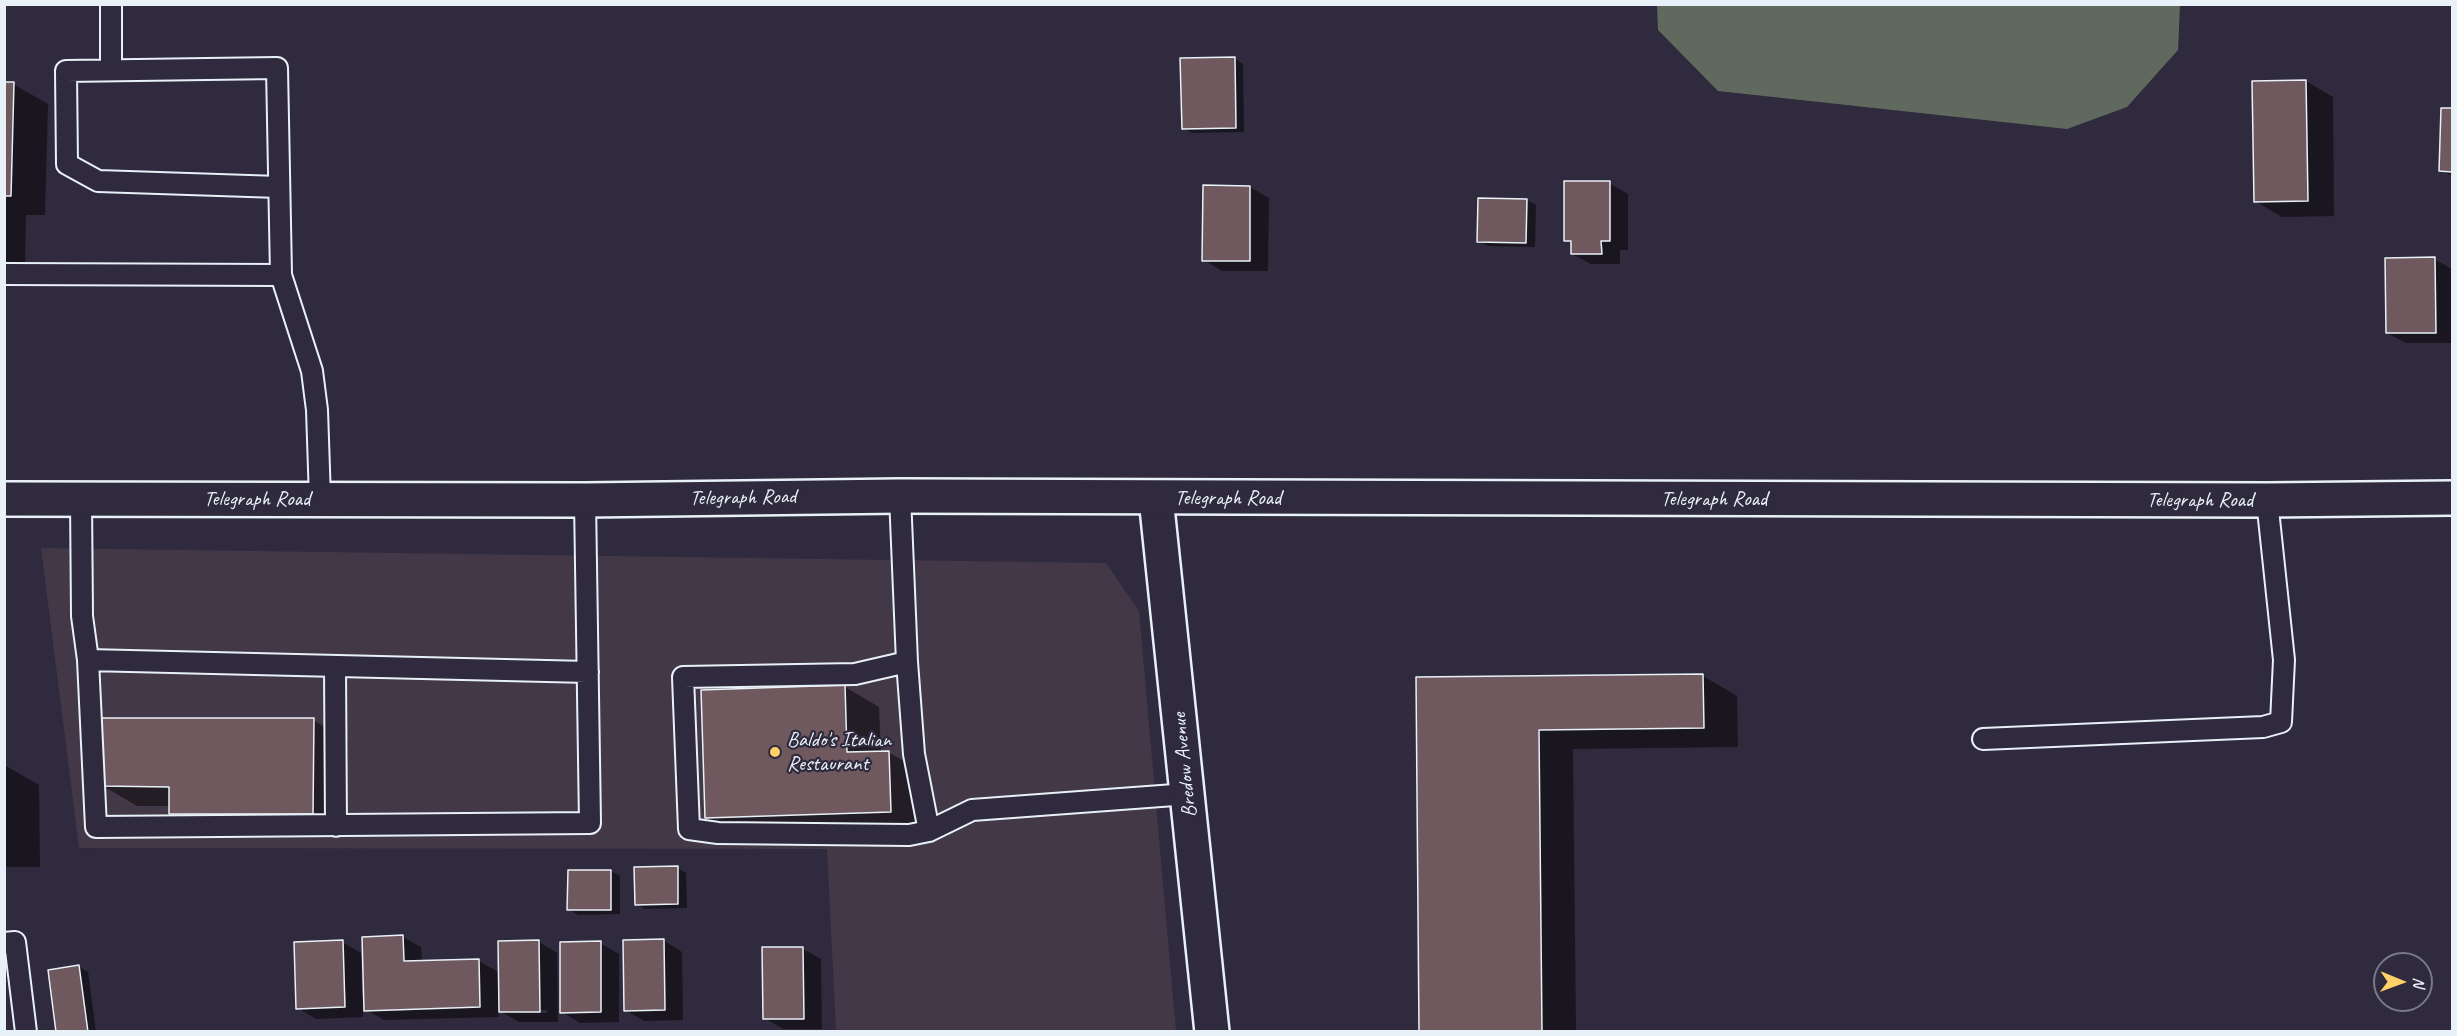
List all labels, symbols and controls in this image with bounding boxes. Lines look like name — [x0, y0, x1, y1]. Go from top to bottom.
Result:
street label: Telegraph Road — [690, 484, 796, 512]
street label: Telegraph Road — [1175, 485, 1281, 511]
street label: Telegraph Road — [204, 486, 310, 512]
street label: Telegraph Road — [1661, 486, 1767, 512]
street label: Telegraph Road — [2147, 487, 2253, 513]
street label: Bredow Avenue — [1167, 711, 1203, 819]
place label: Baldo's Italian Restaurant — [787, 727, 891, 777]
marker: Baldo's Italian Restaurant — [768, 745, 782, 759]
north arrow — [2373, 952, 2433, 1012]
text: N — [2409, 977, 2429, 987]

